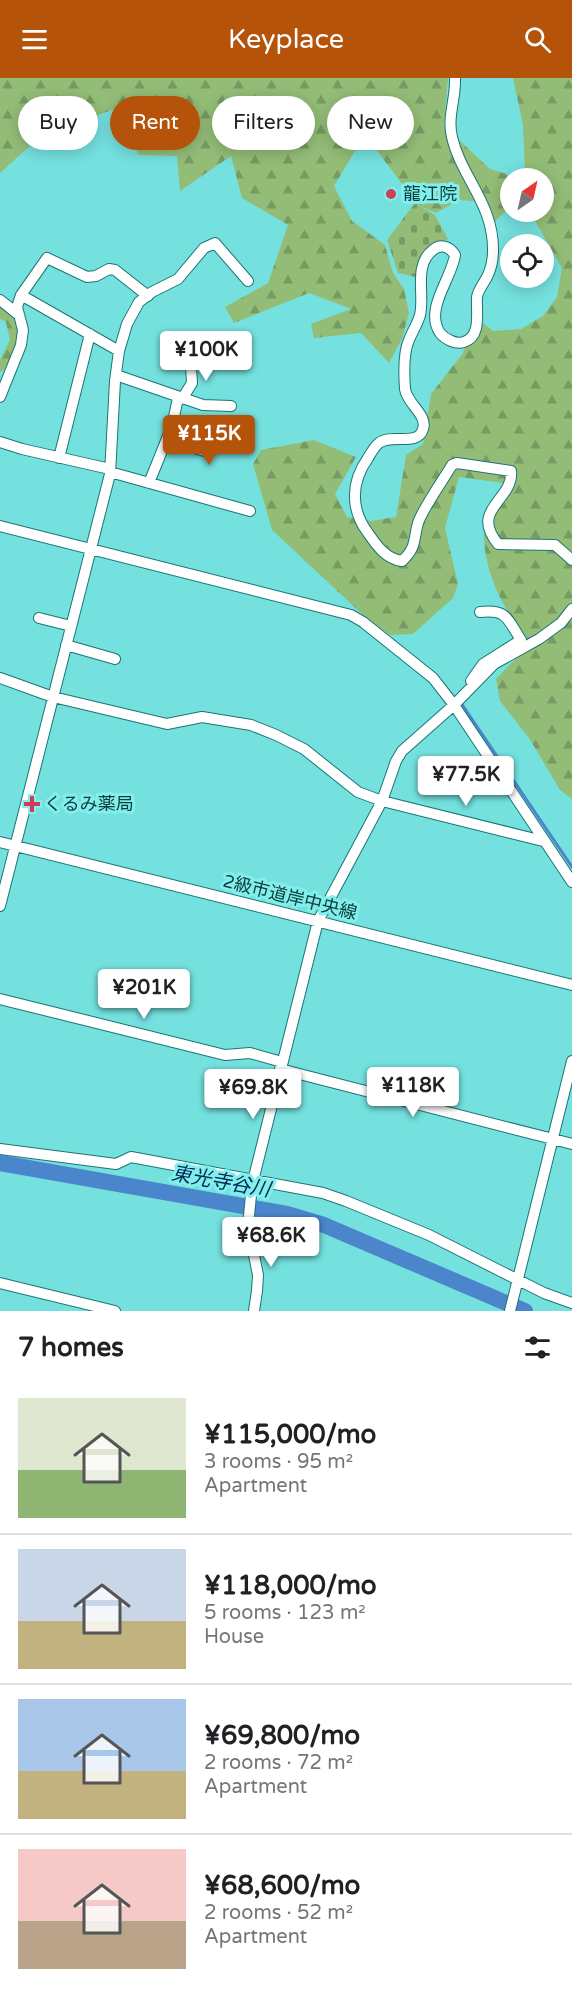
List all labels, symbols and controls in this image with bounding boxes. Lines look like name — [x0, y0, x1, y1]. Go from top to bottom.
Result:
icon: menu — [18, 23, 51, 56]
text: Keyplace — [228, 23, 344, 56]
icon: search — [521, 23, 554, 56]
chip: Buy — [18, 96, 98, 150]
chip: Rent — [110, 96, 200, 150]
chip: Filters — [212, 96, 315, 150]
chip: New — [327, 96, 414, 150]
north arrow — [500, 168, 554, 222]
map controls — [500, 168, 554, 288]
place label: 龍江院 — [403, 183, 457, 205]
marker: 龍江院 — [384, 187, 398, 201]
button: locate — [500, 234, 554, 288]
pin: ¥100K — [164, 331, 248, 382]
text: ¥100K — [174, 338, 238, 362]
pin: ¥115K — [167, 415, 251, 466]
text: ¥115K — [177, 422, 241, 446]
pin: ¥77.5K — [417, 756, 515, 807]
text: ¥77.5K — [432, 763, 500, 787]
place label: くるみ薬局 — [44, 793, 134, 815]
marker: くるみ薬局 — [25, 797, 39, 811]
street label: 2級市道岸中央線 — [221, 870, 359, 924]
pin: ¥201K — [102, 969, 186, 1020]
text: ¥201K — [112, 976, 176, 1000]
pin: ¥118K — [371, 1067, 455, 1118]
pin: ¥69.8K — [204, 1069, 302, 1120]
text: ¥118K — [381, 1074, 445, 1098]
text: ¥69.8K — [218, 1076, 288, 1100]
water label: 東光寺谷川 — [170, 1161, 274, 1203]
pin: ¥68.6K — [222, 1217, 320, 1268]
text: ¥68.6K — [236, 1224, 306, 1248]
icon: filters — [521, 1331, 554, 1364]
text: 7 homes — [18, 1332, 124, 1363]
text: ¥115,000/mo — [204, 1419, 376, 1450]
icon: home — [66, 1422, 138, 1494]
text: 3 rooms · 95 m² — [204, 1450, 353, 1474]
text: Apartment — [204, 1474, 307, 1498]
text: ¥118,000/mo — [204, 1570, 377, 1601]
icon: home — [66, 1573, 138, 1645]
text: 5 rooms · 123 m² — [204, 1601, 366, 1625]
text: House — [204, 1625, 264, 1649]
text: ¥69,800/mo — [204, 1720, 360, 1751]
icon: home — [66, 1723, 138, 1795]
text: 2 rooms · 72 m² — [204, 1751, 353, 1775]
text: Apartment — [204, 1775, 307, 1799]
text: ¥68,600/mo — [204, 1870, 360, 1901]
icon: home — [66, 1873, 138, 1945]
text: 2 rooms · 52 m² — [204, 1901, 353, 1925]
text: Apartment — [204, 1925, 307, 1949]

